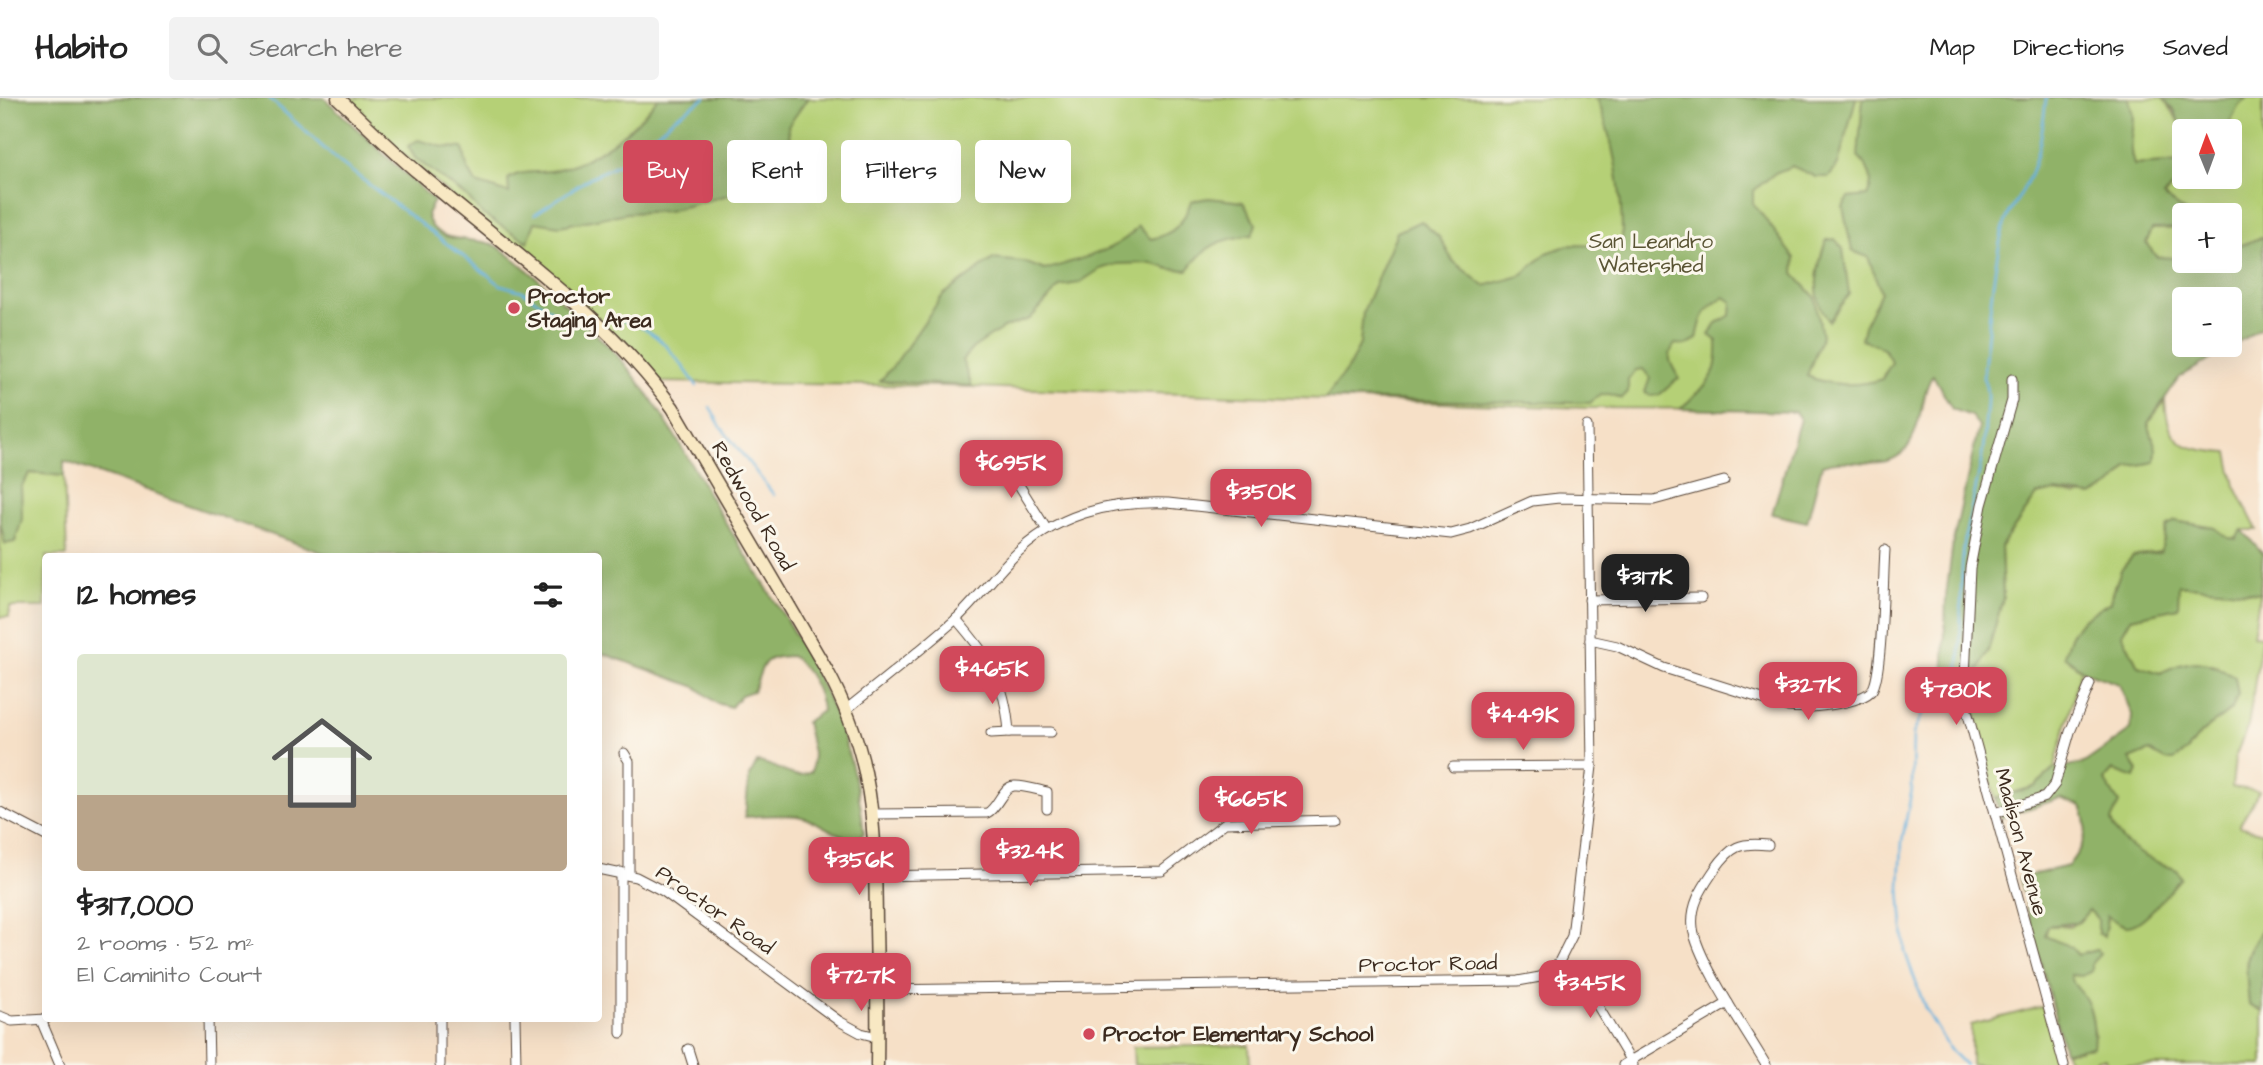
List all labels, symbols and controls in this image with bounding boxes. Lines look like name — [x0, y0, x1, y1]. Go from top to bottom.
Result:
search box — [169, 17, 659, 80]
text: Habito — [35, 25, 127, 71]
icon: search — [193, 29, 231, 67]
text: Search here — [249, 30, 403, 66]
text: Map — [1930, 31, 1975, 65]
text: Directions — [2013, 31, 2125, 65]
text: Saved — [2163, 31, 2228, 65]
north arrow — [2172, 119, 2242, 189]
map controls — [2172, 119, 2242, 357]
chip: Buy — [623, 140, 713, 203]
chip: Rent — [727, 140, 827, 203]
chip: Filters — [841, 140, 961, 203]
chip: New — [975, 140, 1071, 203]
button: + — [2172, 203, 2242, 273]
park label: San Leandro Watershed — [1589, 227, 1713, 280]
place label: Proctor Staging Area — [527, 282, 652, 337]
button: − — [2172, 287, 2242, 357]
marker: Proctor Staging Area — [506, 300, 522, 316]
street label: Redwood Road — [704, 436, 802, 576]
pin: $695K — [962, 440, 1060, 500]
text: $695K — [976, 447, 1046, 479]
pin: $350K — [1212, 470, 1310, 529]
text: $350K — [1226, 476, 1296, 508]
pin: $317K — [1596, 554, 1694, 614]
text: $317K — [1617, 561, 1673, 593]
text: 12 homes — [77, 574, 196, 616]
icon: filters — [529, 576, 567, 614]
pin: $465K — [943, 646, 1041, 706]
text: $465K — [955, 653, 1029, 685]
pin: $327K — [1759, 662, 1857, 722]
pin: $780K — [1907, 668, 2005, 727]
text: $327K — [1775, 669, 1841, 701]
text: $780K — [1921, 674, 1991, 706]
pin: $449K — [1474, 692, 1572, 752]
text: $449K — [1487, 699, 1559, 731]
icon: home — [259, 700, 385, 826]
street label: Madison Avenue — [1987, 765, 2055, 919]
pin: $665K — [1202, 776, 1300, 836]
text: $665K — [1215, 783, 1287, 815]
pin: $324K — [981, 828, 1079, 888]
text: $324K — [996, 835, 1064, 867]
pin: $356K — [810, 838, 908, 897]
text: $356K — [824, 844, 894, 876]
street label: Proctor Road — [650, 858, 780, 962]
text: $317,000 — [77, 885, 193, 927]
text: 2 rooms · 52 m² — [77, 927, 254, 959]
street label: Proctor Road — [1358, 948, 1498, 980]
pin: $727K — [812, 954, 910, 1013]
text: El Caminito Court — [77, 959, 262, 991]
text: $727K — [827, 960, 895, 992]
pin: $345K — [1541, 960, 1639, 1020]
text: $345K — [1555, 967, 1625, 999]
place label: Proctor Elementary School — [1103, 1020, 1374, 1052]
marker: Proctor Elementary School — [1081, 1026, 1097, 1042]

